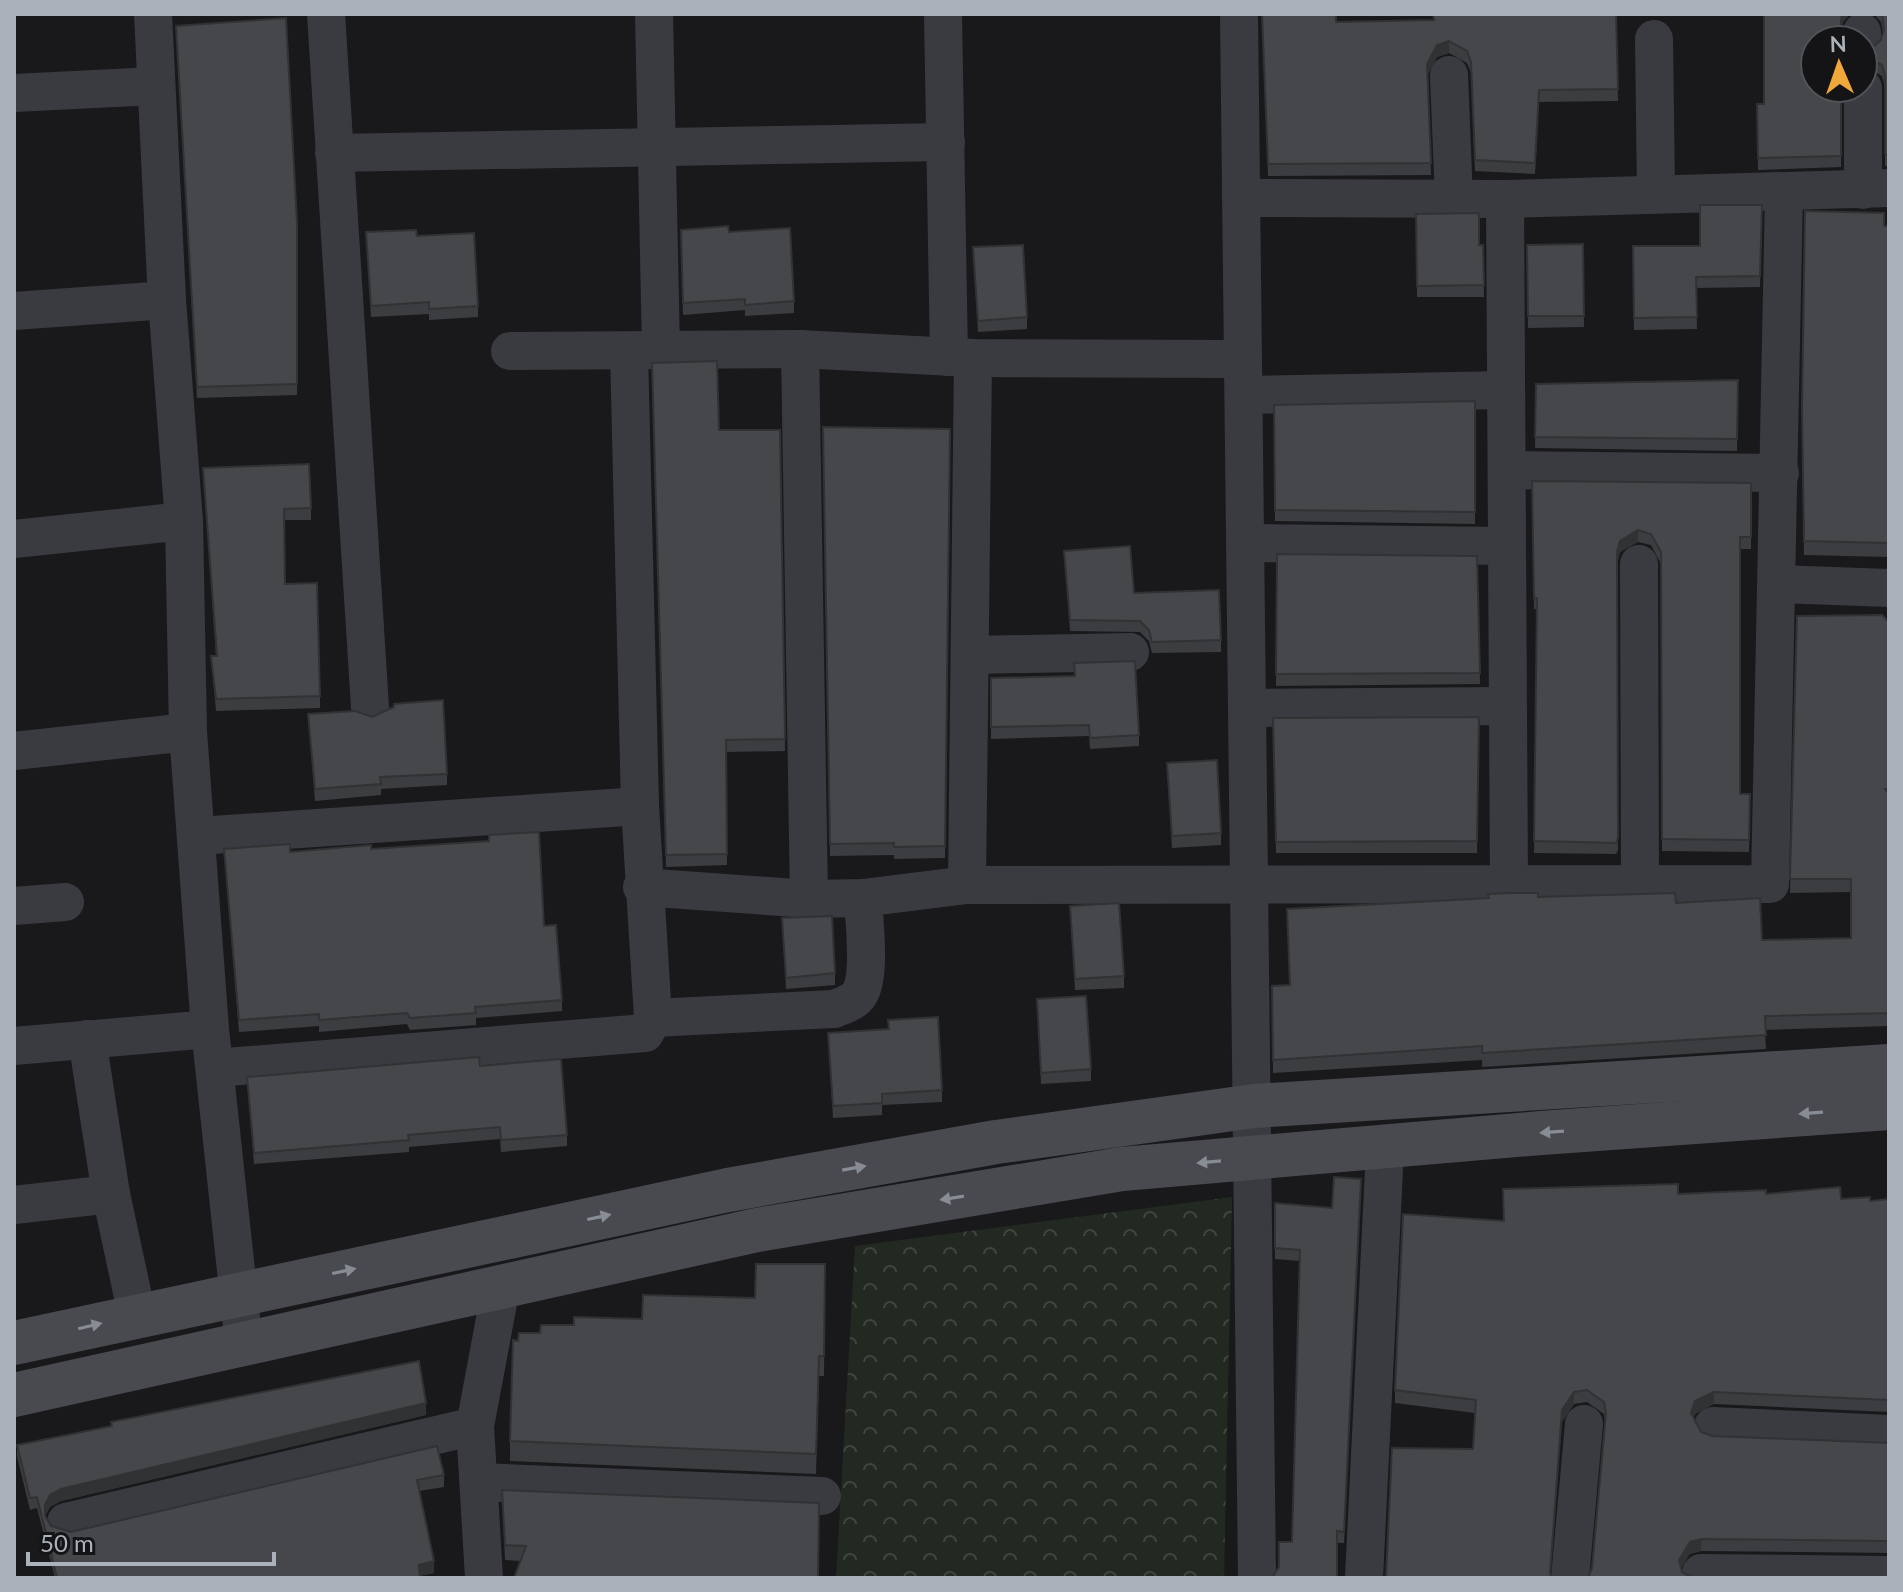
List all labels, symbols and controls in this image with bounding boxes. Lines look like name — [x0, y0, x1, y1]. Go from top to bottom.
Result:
north arrow — [1799, 24, 1879, 104]
text: N — [1829, 30, 1847, 57]
one-way arrow — [1798, 1107, 1823, 1120]
one-way arrow — [1539, 1126, 1564, 1139]
one-way arrow — [1196, 1156, 1221, 1169]
one-way arrow — [842, 1161, 867, 1173]
one-way arrow — [939, 1192, 964, 1204]
one-way arrow — [586, 1211, 611, 1223]
one-way arrow — [332, 1264, 357, 1277]
one-way arrow — [78, 1319, 103, 1332]
scale bar — [28, 1516, 274, 1566]
text: 50 m — [40, 1528, 94, 1557]

